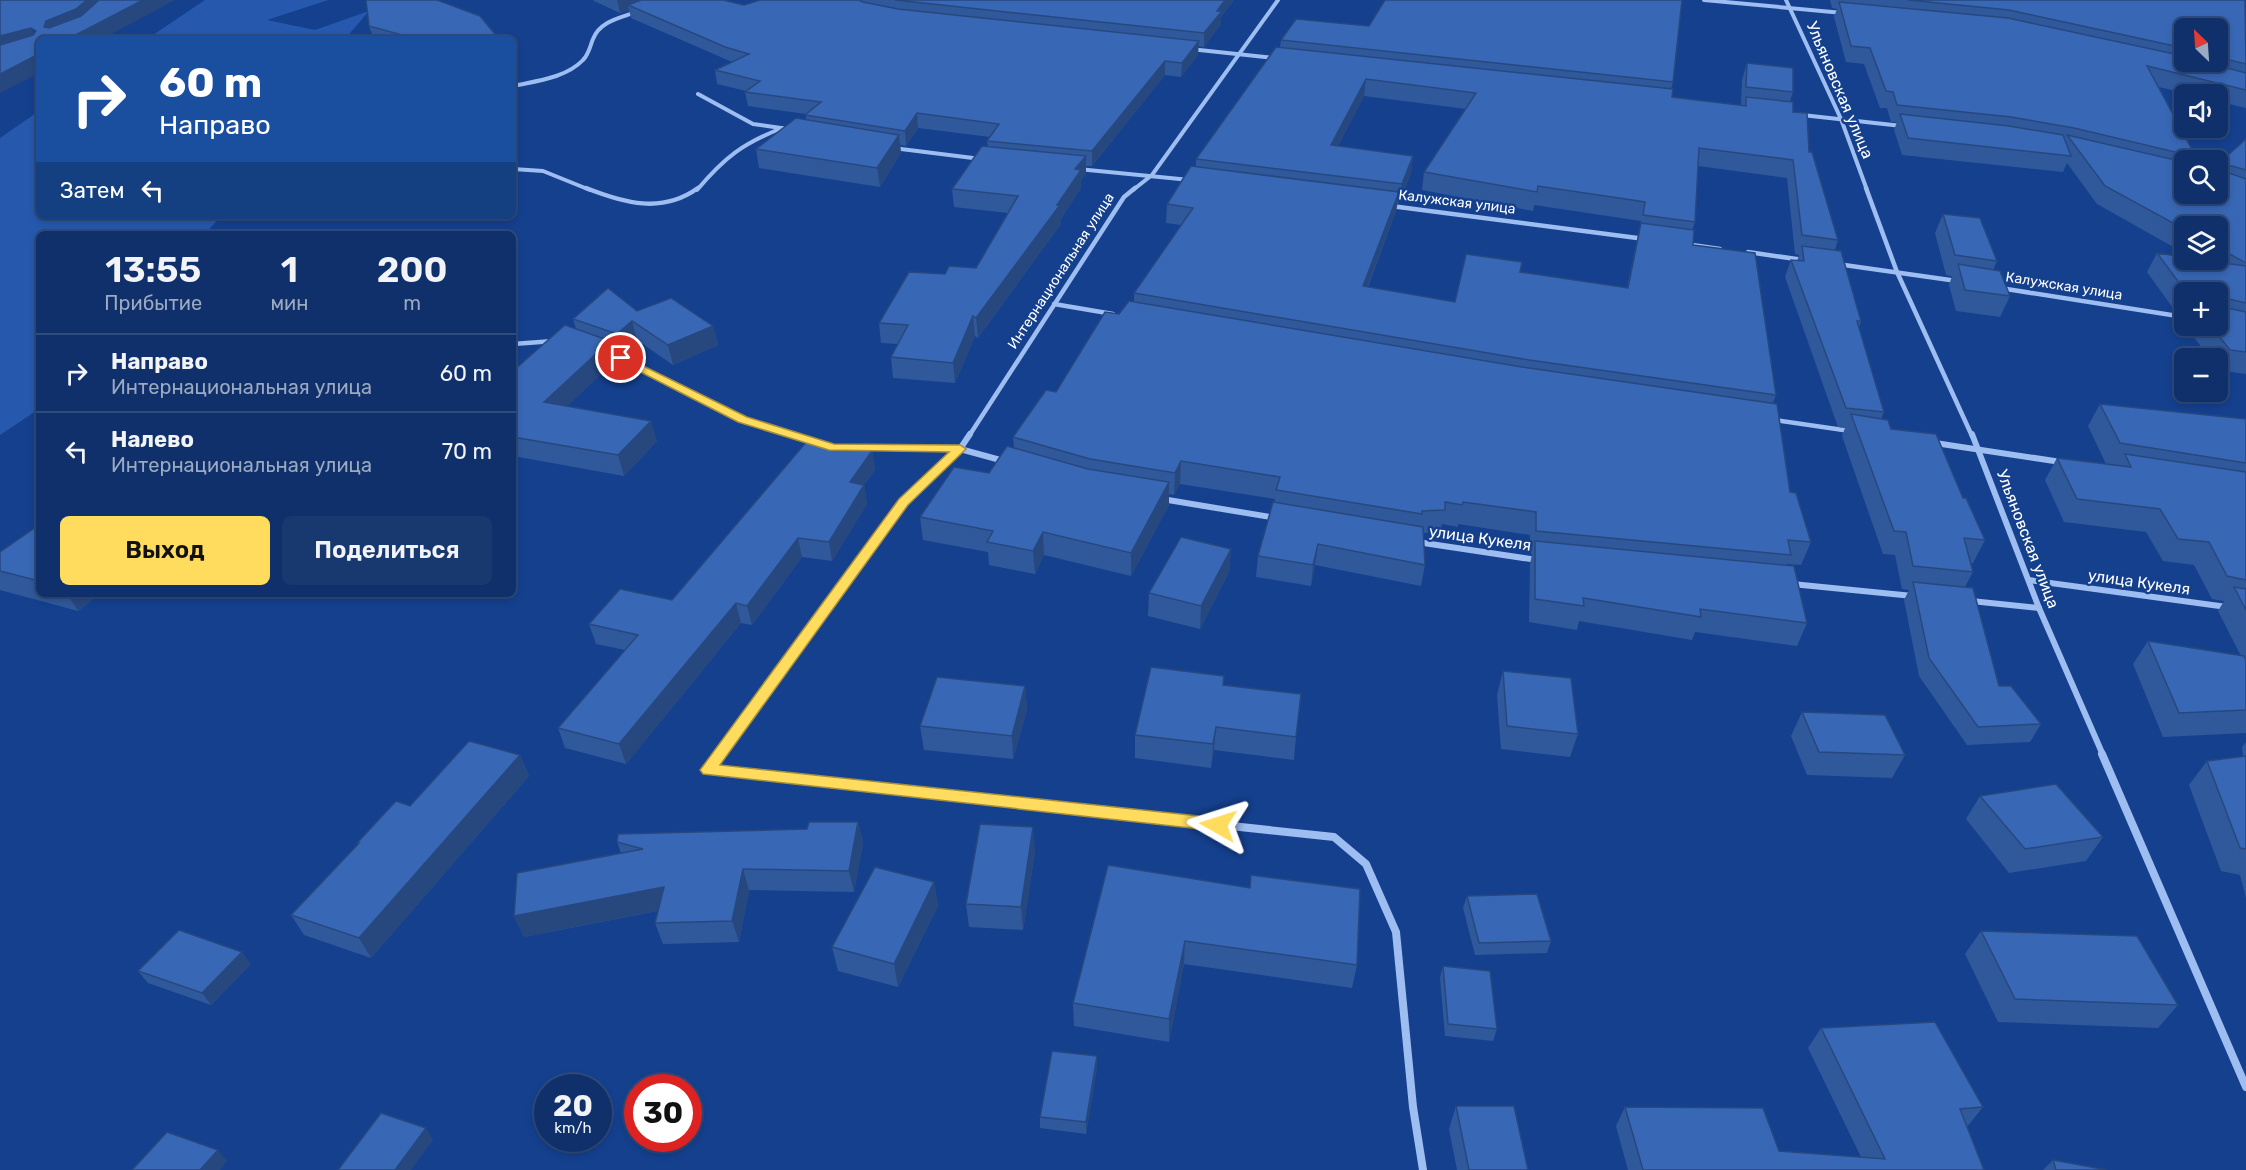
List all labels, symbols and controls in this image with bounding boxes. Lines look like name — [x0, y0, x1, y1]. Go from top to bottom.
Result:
north arrow — [2174, 18, 2228, 72]
map controls — [2174, 18, 2228, 402]
street label: Ульяновская улица — [1803, 19, 1877, 161]
text: 60 m — [159, 58, 262, 108]
icon: right — [60, 60, 138, 138]
button: sound — [2174, 84, 2228, 138]
text: Направо — [159, 109, 271, 141]
button: search — [2174, 150, 2228, 204]
icon: left — [136, 174, 169, 207]
text: Затем — [60, 177, 124, 204]
street label: Калужская улица — [1397, 186, 1517, 218]
street label: Интернациональная улица — [1004, 190, 1118, 352]
button: layers — [2174, 216, 2228, 270]
text: 13:55 — [105, 248, 201, 291]
text: 1 — [281, 248, 298, 291]
text: 200 — [377, 248, 448, 291]
street label: Калужская улица — [2004, 268, 2124, 304]
button: + — [2174, 282, 2228, 336]
text: Прибытие — [104, 291, 202, 315]
text: мин — [270, 291, 308, 315]
text: m — [403, 291, 421, 315]
pin — [595, 332, 646, 383]
icon: arrive — [604, 341, 637, 374]
text: Направо — [111, 348, 208, 375]
button: − — [2174, 348, 2228, 402]
icon: right — [60, 357, 93, 390]
text: 60 m — [440, 360, 492, 387]
text: Интернациональная улица — [111, 375, 372, 399]
text: Налево — [111, 426, 194, 453]
icon: left — [60, 435, 93, 468]
text: 70 m — [442, 438, 492, 465]
text: Интернациональная улица — [111, 453, 372, 477]
street label: Ульяновская улица — [1993, 467, 2063, 611]
button: Выход — [60, 516, 270, 585]
button: Поделиться — [282, 516, 492, 585]
street label: улица Кукеля — [1428, 521, 1532, 555]
street label: улица Кукеля — [2087, 565, 2191, 599]
position arrow — [1186, 793, 1250, 857]
speed limit sign: 30 — [624, 1074, 702, 1152]
text: 20 — [553, 1088, 593, 1124]
text: km/h — [554, 1119, 592, 1137]

